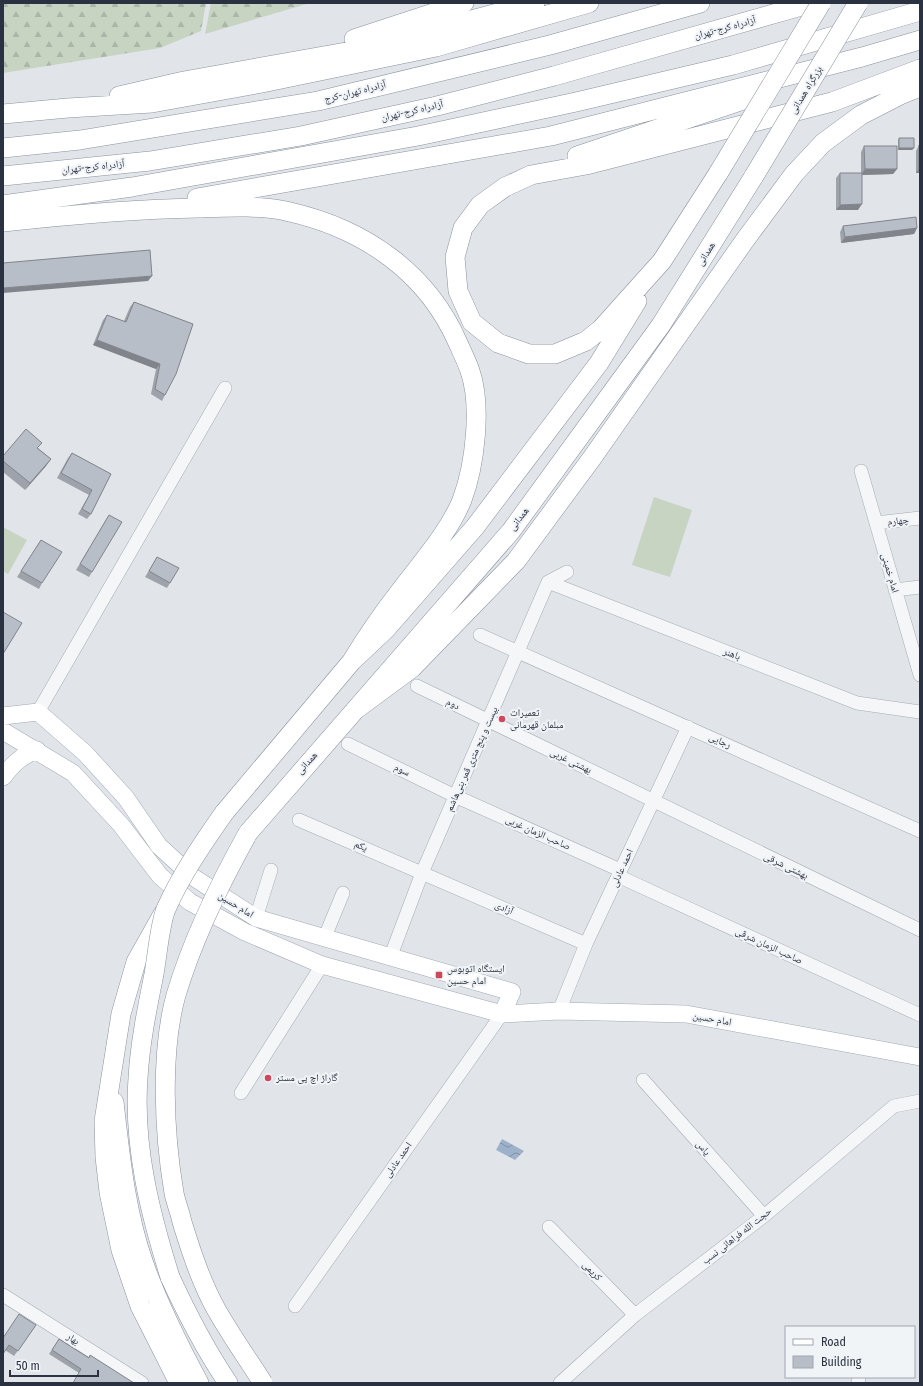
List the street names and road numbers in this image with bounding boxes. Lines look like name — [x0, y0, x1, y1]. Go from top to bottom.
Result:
street label: آزادراه کرج-تهران — [693, 14, 758, 42]
street label: بزرگراه همدانی — [787, 64, 825, 116]
street label: آزادراه تهران-کرج — [323, 78, 388, 105]
street label: آزادراه کرج-تهران — [380, 98, 445, 124]
street label: آزادراه کرج-تهران — [61, 158, 126, 176]
street label: همدانی — [694, 240, 718, 268]
street label: همدانی — [506, 505, 532, 533]
street label: چهارم — [887, 514, 910, 529]
street label: امام خمینی — [878, 552, 901, 594]
street label: باهنر — [721, 645, 742, 663]
street label: دوم — [444, 696, 462, 713]
street label: بیست و پنج متری قمر بنی‌هاشم — [443, 705, 502, 814]
street label: رجایی — [707, 731, 733, 751]
street label: بهشتی غربی — [548, 746, 594, 776]
street label: همدانی — [294, 749, 320, 777]
street label: سوم — [392, 761, 412, 780]
street label: صاحب الزمان غربی — [504, 813, 572, 853]
street label: یکم — [352, 838, 369, 855]
street label: احمد عادلی — [608, 847, 636, 889]
street label: بهشتی شرقی — [762, 850, 810, 882]
street label: امام حسین — [216, 890, 256, 921]
street label: آزادی — [493, 899, 516, 918]
street label: صاحب الزمان شرقی — [733, 925, 805, 967]
street label: امام حسین — [692, 1010, 732, 1029]
street label: یاس — [693, 1138, 713, 1158]
street label: احمد عادلی — [381, 1140, 415, 1180]
street label: حجت الله فراهانی نسب — [700, 1205, 775, 1267]
street label: کریمی — [580, 1259, 604, 1283]
street label: بهار — [63, 1330, 82, 1348]

